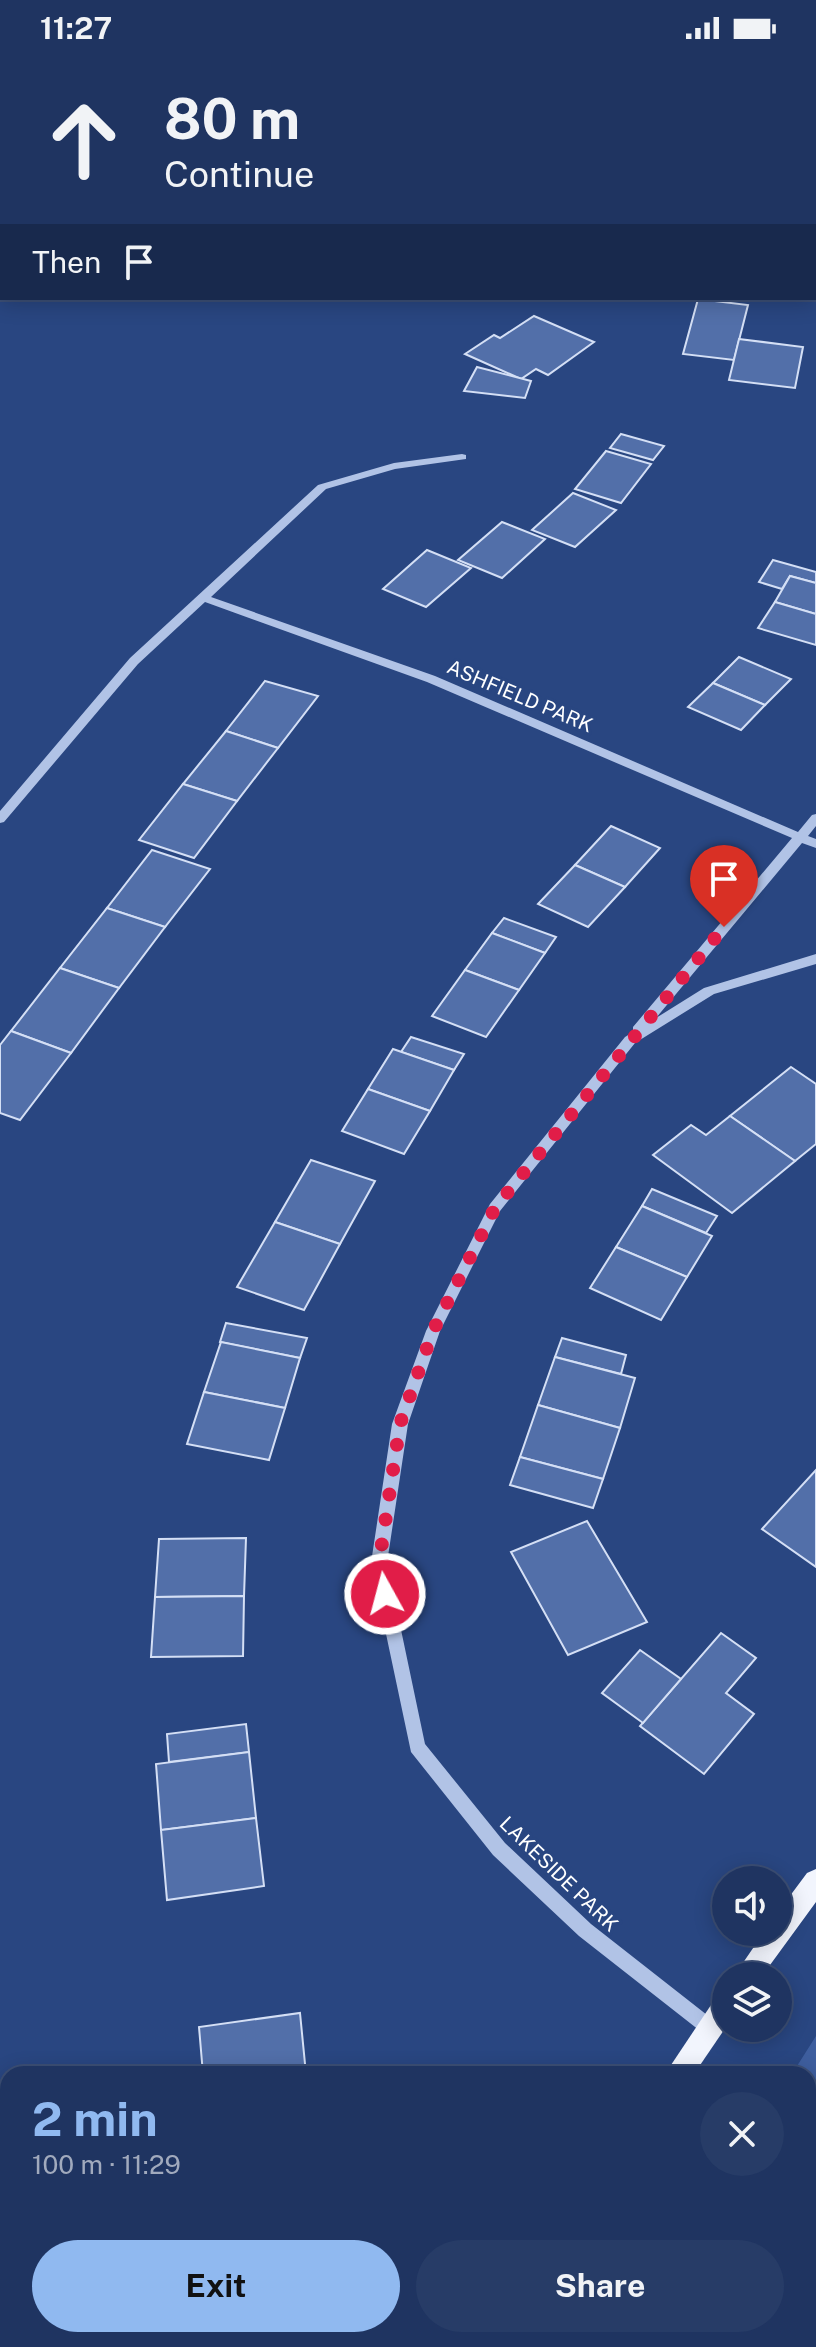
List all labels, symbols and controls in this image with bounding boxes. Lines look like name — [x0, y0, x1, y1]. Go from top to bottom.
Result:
text: 11:27 — [40, 10, 112, 46]
text: 80 m — [164, 86, 300, 152]
icon: ahead — [32, 88, 136, 192]
text: Continue — [164, 153, 314, 195]
icon: arrive — [117, 240, 161, 284]
text: Then — [32, 244, 101, 280]
street label: ASHFIELD PARK — [444, 655, 596, 737]
pin — [690, 845, 758, 927]
icon: arrive — [702, 857, 746, 901]
position arrow — [343, 1552, 427, 1636]
street label: LAKESIDE PARK — [495, 1811, 623, 1937]
map controls — [712, 1866, 792, 2042]
button: sound — [712, 1866, 792, 1946]
button: layers — [712, 1962, 792, 2042]
text: 2 min — [32, 2090, 158, 2147]
button: close — [700, 2092, 784, 2176]
text: 100 m · 11:29 — [32, 2149, 181, 2180]
button: Exit — [32, 2240, 400, 2332]
button: Share — [416, 2240, 784, 2332]

